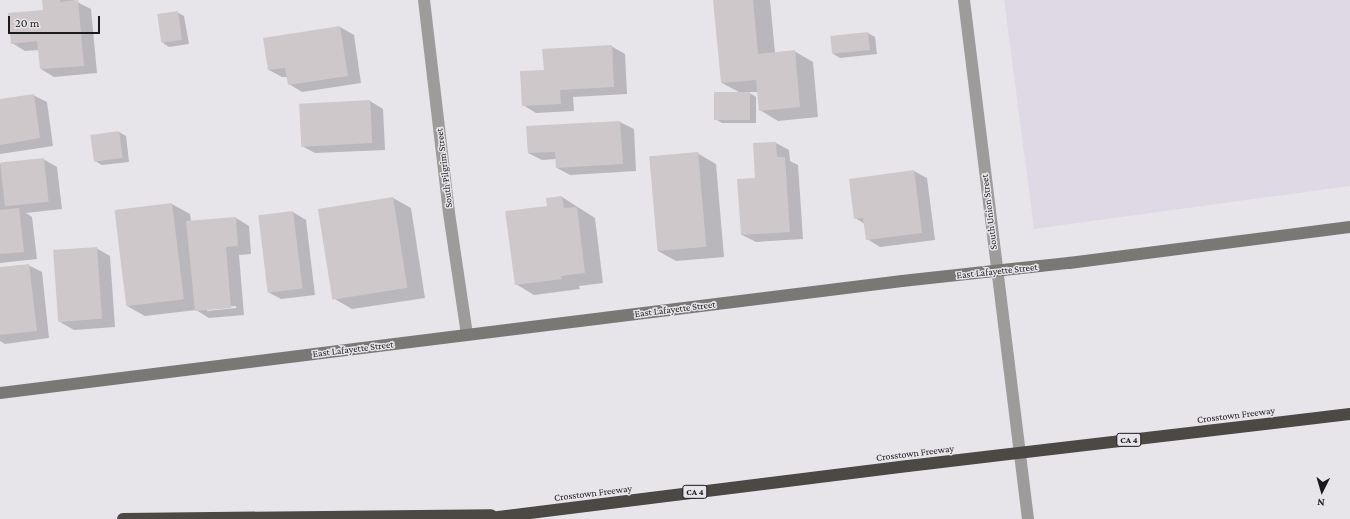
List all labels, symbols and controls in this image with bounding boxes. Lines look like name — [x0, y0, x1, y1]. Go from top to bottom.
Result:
scale bar — [10, 8, 102, 34]
text: 20 m — [15, 16, 39, 30]
street label: South Pilgrim Street — [433, 128, 455, 208]
street label: South Union Street — [978, 174, 1000, 250]
street label: East Lafayette Street — [956, 261, 1038, 281]
street label: East Lafayette Street — [634, 298, 716, 320]
street label: East Lafayette Street — [312, 338, 394, 360]
street label: Crosstown Freeway — [1196, 404, 1276, 426]
road number: CA 4 — [1116, 433, 1142, 447]
street label: Crosstown Freeway — [875, 442, 955, 464]
north arrow — [1302, 471, 1342, 511]
street label: Crosstown Freeway — [553, 482, 633, 504]
road number: CA 4 — [682, 485, 708, 499]
text: N — [1317, 497, 1325, 509]

